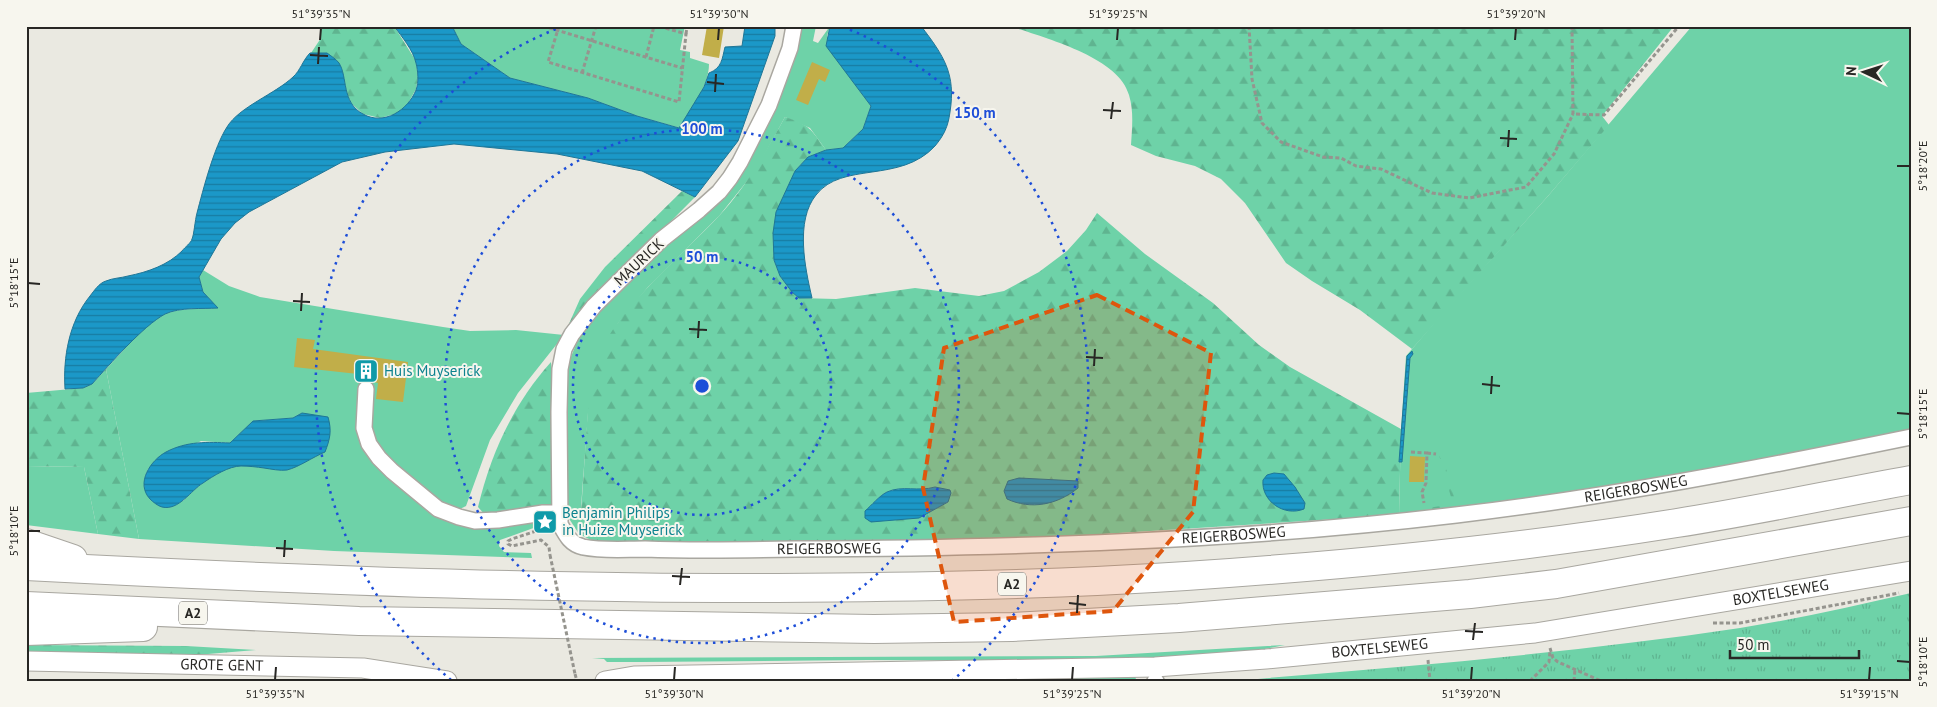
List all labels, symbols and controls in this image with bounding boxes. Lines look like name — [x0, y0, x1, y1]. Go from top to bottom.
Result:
text: 51°39'35"N — [291, 6, 351, 21]
text: 51°39'30"N — [689, 6, 749, 21]
text: 51°39'25"N — [1088, 6, 1148, 21]
text: 51°39'20"N — [1486, 6, 1546, 21]
north arrow — [1840, 48, 1890, 98]
text: N — [1842, 66, 1860, 76]
text: 150 m — [954, 103, 996, 122]
text: 100 m — [681, 119, 723, 138]
text: 5°18'20"E — [1915, 141, 1930, 191]
street label: MAURICK — [610, 234, 668, 290]
text: 50 m — [686, 247, 718, 266]
text: 5°18'15"E — [6, 258, 21, 308]
building icon: Huis Muyserick — [353, 358, 379, 384]
place label: Huis Muyserick — [384, 361, 481, 380]
centre of rings — [693, 377, 711, 395]
text: 5°18'15"E — [1915, 389, 1930, 439]
street label: REIGERBOSWEG — [1583, 471, 1689, 506]
place label: Benjamin Philips in Huize Muyserick — [562, 503, 683, 539]
text: 5°18'10"E — [6, 506, 21, 556]
place icon: Benjamin Philips in Huize Muyserick — [532, 509, 558, 535]
street label: REIGERBOSWEG — [1181, 522, 1286, 548]
street label: REIGERBOSWEG — [777, 538, 881, 558]
road number: A2 — [998, 572, 1026, 596]
street label: BOXTELSEWEG — [1731, 575, 1830, 609]
road number: A2 — [179, 602, 207, 624]
scale bar — [1730, 627, 1858, 659]
street label: BOXTELSEWEG — [1330, 633, 1429, 662]
text: 50 m — [1737, 635, 1770, 654]
text: 5°18'10"E — [1915, 637, 1930, 687]
street label: GROTE GENT — [180, 654, 264, 675]
text: 51°39'35"N — [245, 686, 305, 701]
text: 51°39'30"N — [644, 686, 704, 701]
text: 51°39'25"N — [1042, 686, 1102, 701]
text: 51°39'20"N — [1441, 686, 1501, 701]
text: 51°39'15"N — [1839, 686, 1899, 701]

